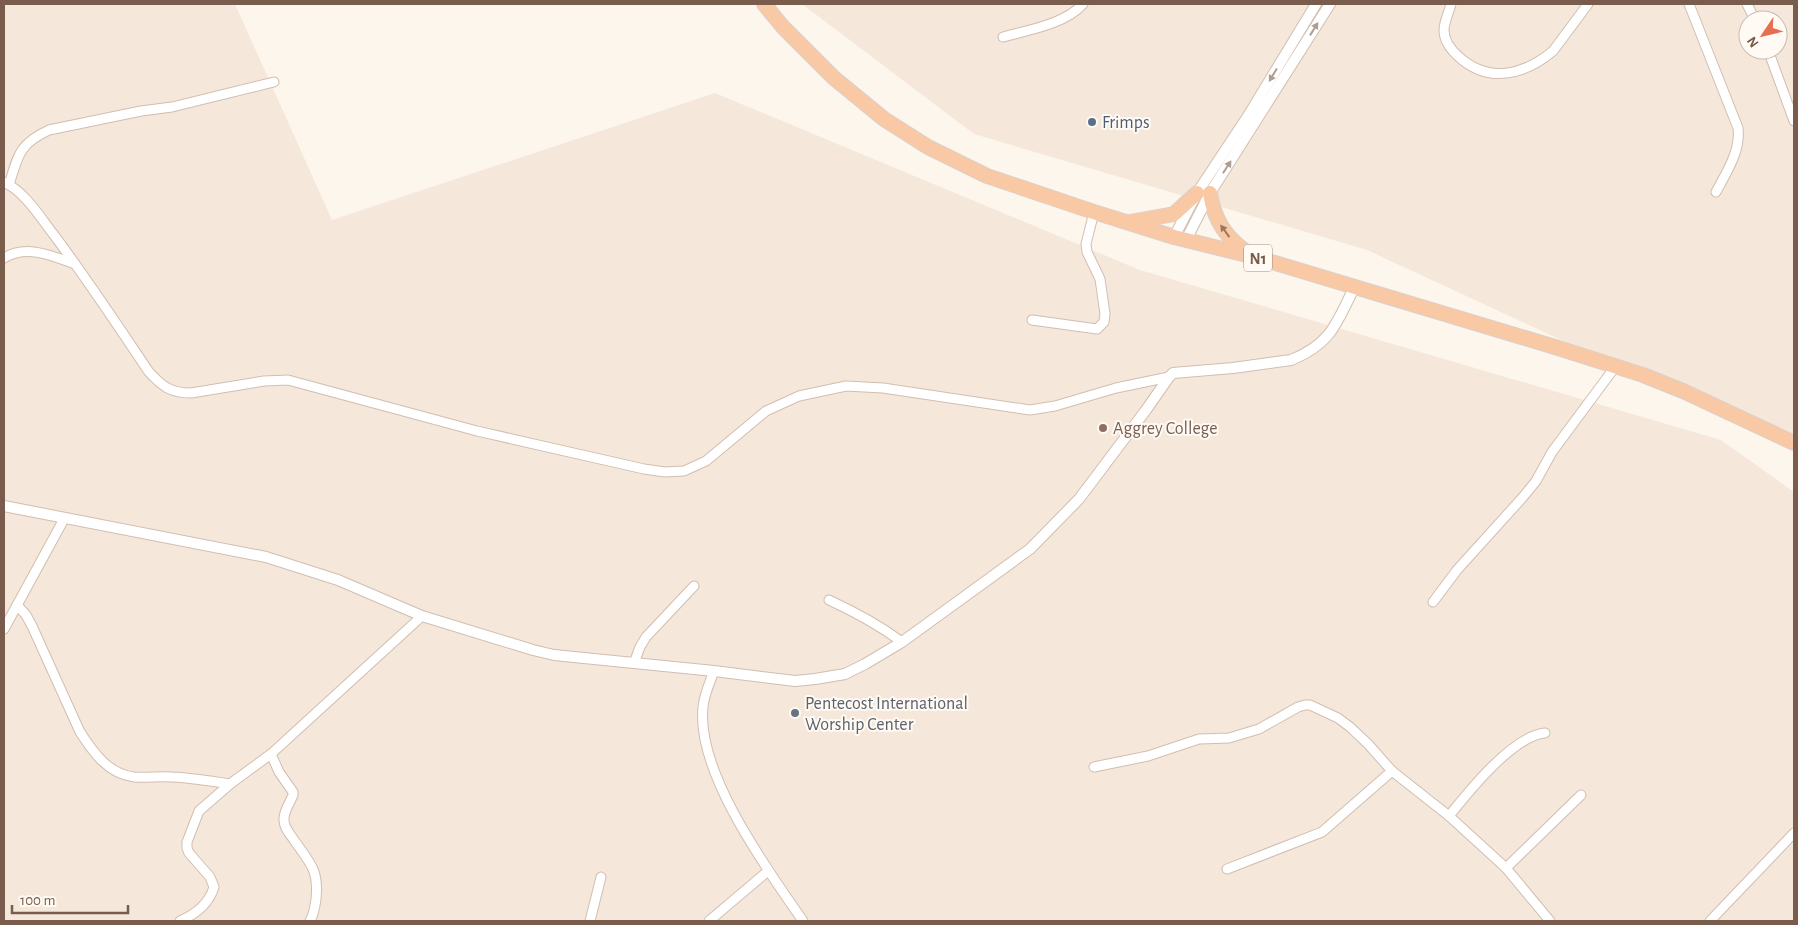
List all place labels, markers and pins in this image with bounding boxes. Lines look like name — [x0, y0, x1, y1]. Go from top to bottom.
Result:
place label: Frimps — [1102, 114, 1150, 132]
marker: Frimps — [1086, 116, 1098, 128]
place label: Aggrey College — [1113, 420, 1218, 438]
marker: Aggrey College — [1097, 422, 1109, 434]
place label: Pentecost International Worship Center — [805, 695, 968, 734]
marker: Pentecost International Worship Center — [789, 707, 801, 719]

